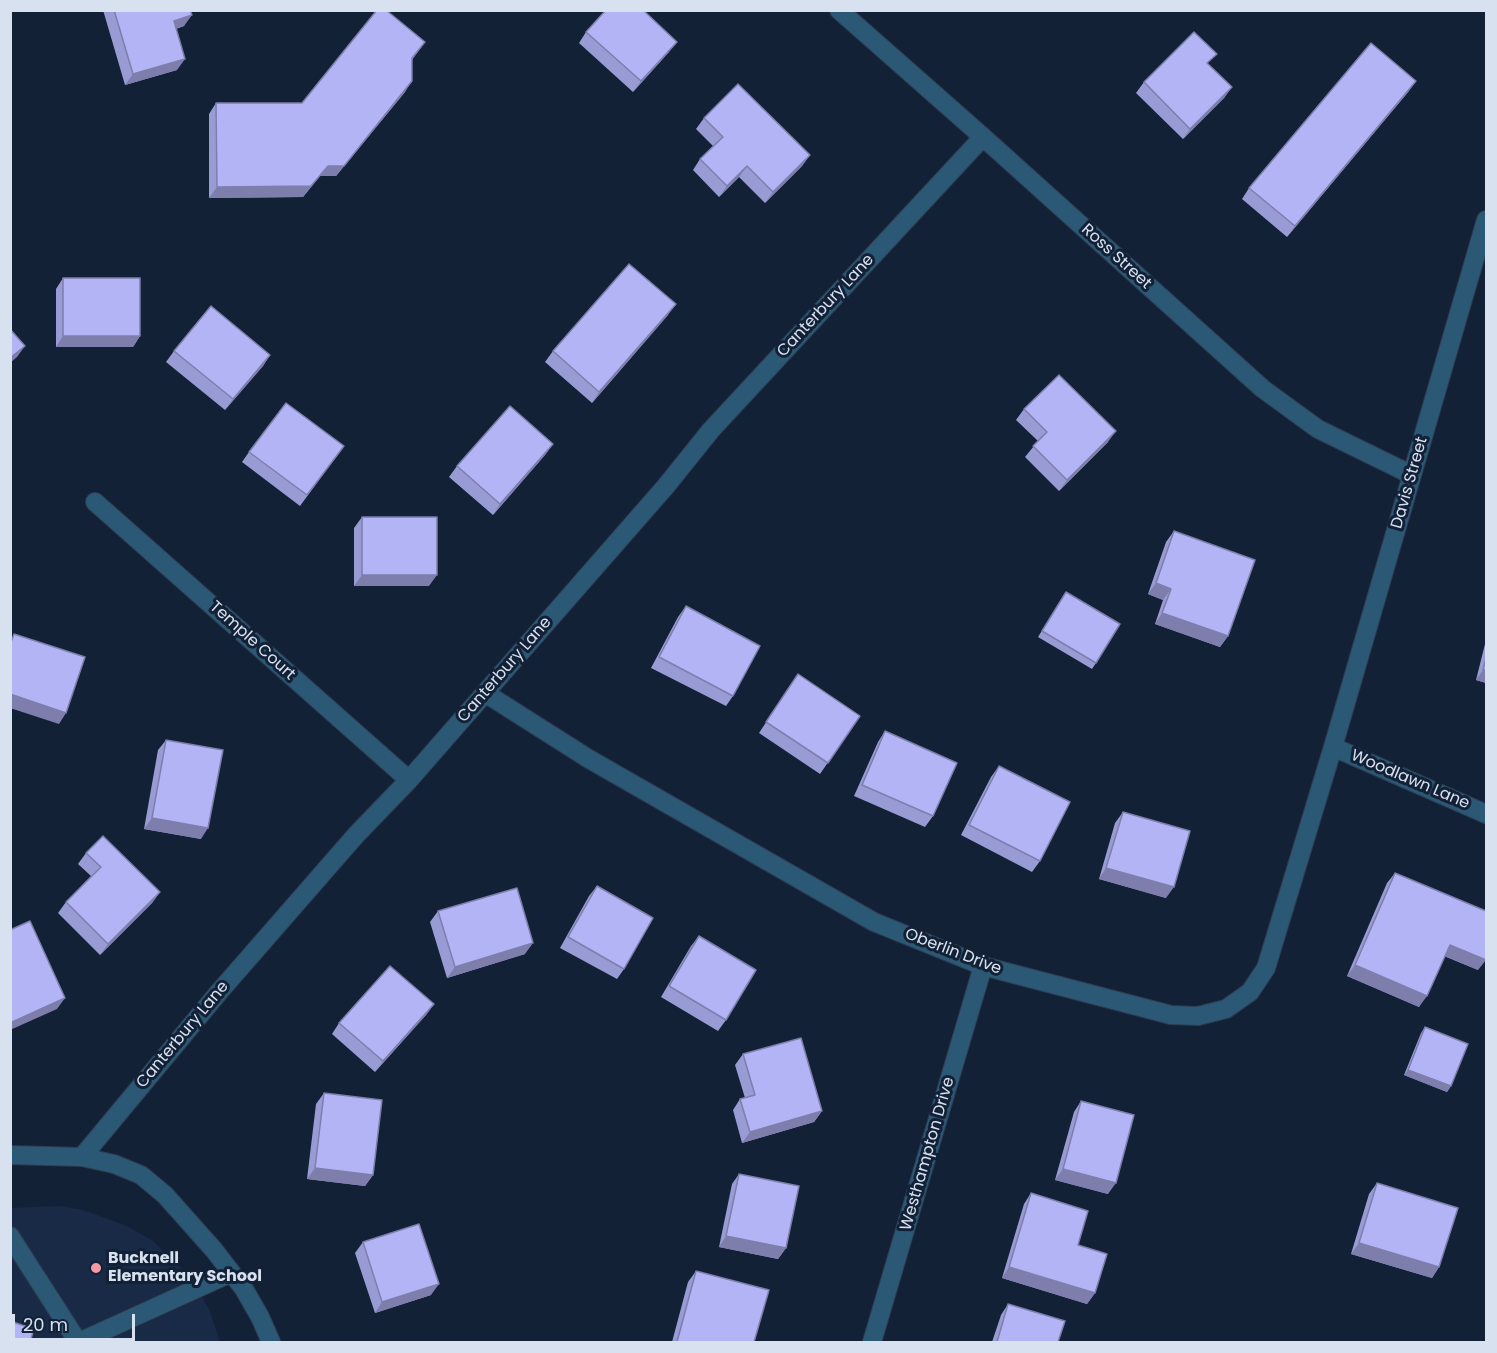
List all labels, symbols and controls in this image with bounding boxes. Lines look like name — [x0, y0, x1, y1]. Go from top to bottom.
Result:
street label: Ross Street — [1077, 220, 1155, 294]
street label: Canterbury Lane — [774, 251, 878, 361]
street label: Davis Street — [1388, 435, 1432, 531]
street label: Temple Court — [205, 598, 299, 684]
street label: Canterbury Lane — [454, 613, 556, 727]
street label: Woodlawn Lane — [1348, 746, 1472, 814]
street label: Oberlin Drive — [902, 925, 1004, 979]
street label: Canterbury Lane — [133, 978, 233, 1092]
street label: Westhampton Drive — [897, 1075, 959, 1233]
place label: Bucknell Elementary School — [108, 1249, 262, 1287]
marker: Bucknell Elementary School — [89, 1261, 103, 1275]
scale bar — [15, 1302, 138, 1340]
text: 20 m — [23, 1312, 68, 1337]

